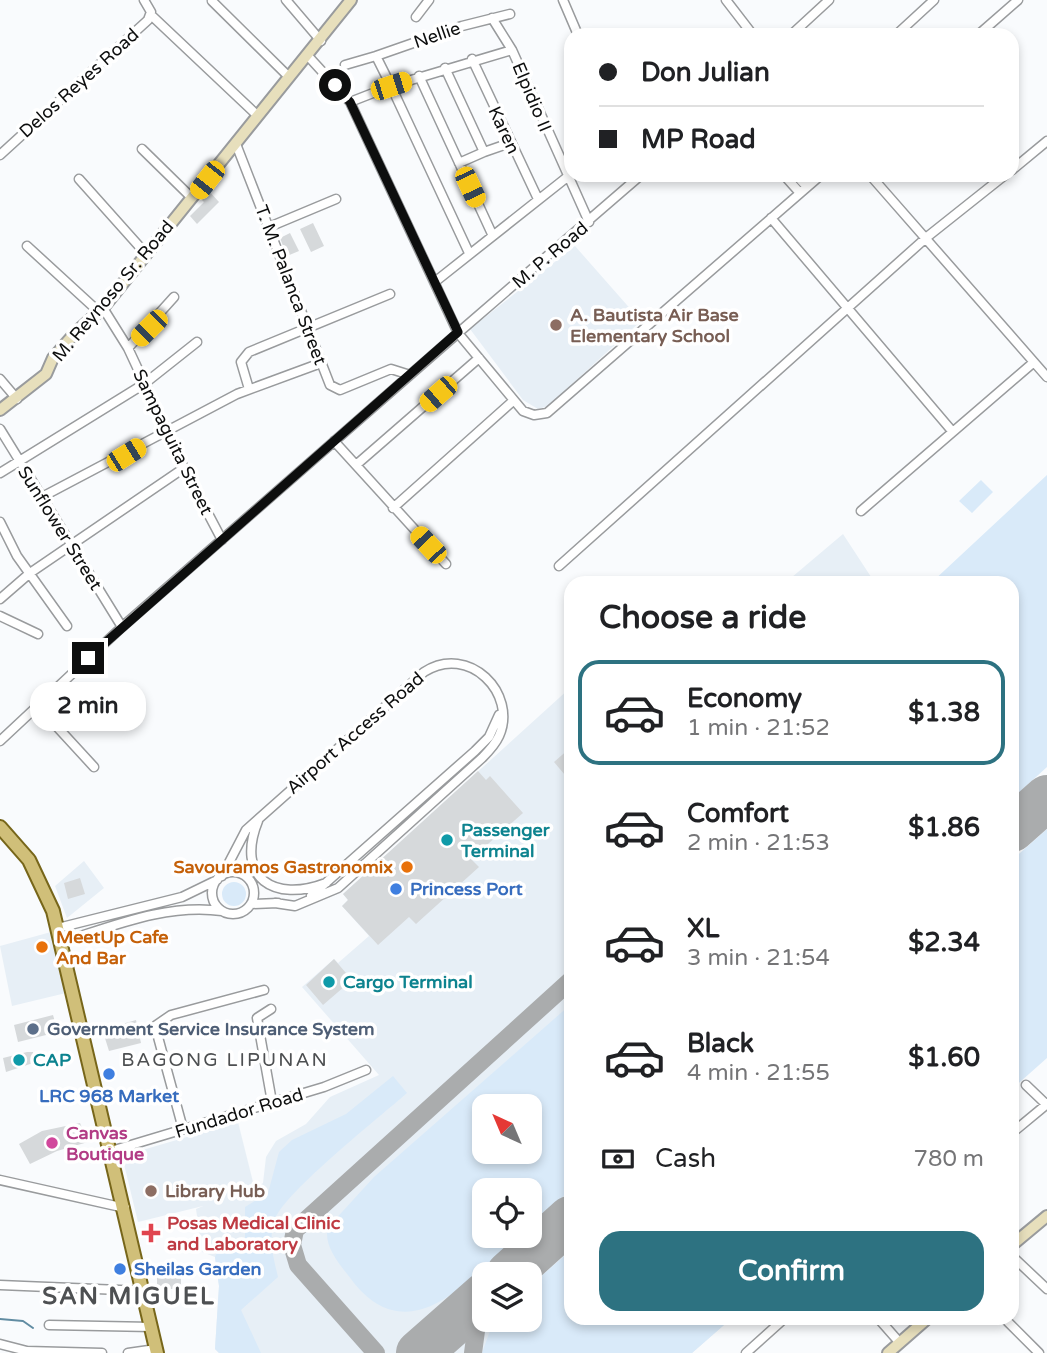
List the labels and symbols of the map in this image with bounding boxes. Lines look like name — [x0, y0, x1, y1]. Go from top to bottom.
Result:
street label: Nellie — [411, 17, 463, 53]
street label: Delos Reyes Road — [15, 24, 143, 142]
street label: Elpidio II — [508, 59, 556, 135]
route start — [319, 69, 351, 101]
car — [368, 70, 415, 102]
street label: Karen — [483, 103, 525, 157]
car — [186, 157, 229, 203]
car — [452, 164, 489, 210]
street label: T. M. Palanca Street — [250, 202, 332, 368]
street label: M. Reynoso Sr. Road — [48, 216, 178, 366]
street label: M. P. Road — [508, 217, 592, 293]
place label: A. Bautista Air Base Elementary School — [570, 304, 739, 347]
car — [127, 306, 172, 350]
marker: A. Bautista Air Base Elementary School — [548, 317, 564, 333]
street label: Sampaguita Street — [128, 366, 218, 518]
car — [416, 372, 461, 416]
car — [103, 435, 150, 475]
street label: Sunflower Street — [13, 462, 107, 594]
car — [406, 522, 451, 568]
route end — [72, 642, 104, 674]
street label: Airport Access Road — [282, 667, 428, 799]
callout: 2 min — [30, 682, 146, 732]
place label: Passenger Terminal — [460, 819, 551, 862]
marker: Passenger Terminal — [439, 832, 455, 848]
place label: Savouramos Gastronomix — [173, 856, 393, 878]
marker: Savouramos Gastronomix — [399, 859, 415, 875]
place label: Princess Port — [410, 878, 523, 900]
marker: Princess Port — [388, 881, 404, 897]
place label: MeetUp Cafe And Bar — [56, 926, 169, 969]
marker: MeetUp Cafe And Bar — [34, 939, 50, 955]
place label: Cargo Terminal — [343, 971, 473, 993]
marker: Cargo Terminal — [321, 974, 337, 990]
place label: Government Service Insurance System — [47, 1018, 375, 1040]
marker: Government Service Insurance System — [25, 1021, 41, 1037]
place label: CAP — [33, 1049, 71, 1071]
district label: BAGONG LIPUNAN — [121, 1049, 329, 1071]
marker: CAP — [11, 1052, 27, 1068]
marker: LRC 968 Market — [101, 1066, 117, 1082]
street label: Fundador Road — [172, 1083, 306, 1143]
place label: LRC 968 Market — [39, 1085, 179, 1107]
north arrow — [472, 1094, 542, 1164]
place label: Canvas Boutique — [66, 1122, 144, 1165]
marker: Canvas Boutique — [44, 1135, 60, 1151]
place label: Library Hub — [165, 1180, 265, 1202]
marker: Library Hub — [143, 1183, 159, 1199]
place label: Posas Medical Clinic and Laboratory — [167, 1212, 341, 1255]
marker: Posas Medical Clinic and Laboratory — [141, 1223, 161, 1243]
place label: Sheilas Garden — [134, 1258, 261, 1280]
marker: Sheilas Garden — [112, 1261, 128, 1277]
district label: SAN MIGUEL — [42, 1282, 216, 1311]

